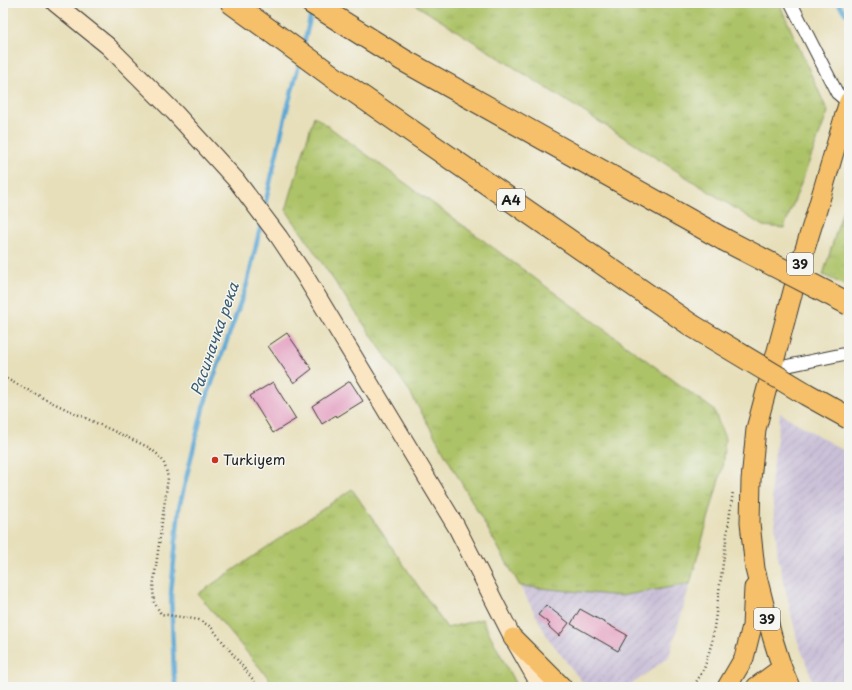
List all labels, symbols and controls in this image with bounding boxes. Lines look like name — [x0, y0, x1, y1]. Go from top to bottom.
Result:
road number: A4 — [497, 189, 525, 211]
road number: 39 — [787, 253, 813, 275]
water label: Расиначка река — [184, 278, 244, 398]
place label: Turkiyem — [223, 449, 285, 470]
marker: Turkiyem — [210, 455, 220, 465]
road number: 39 — [754, 608, 780, 630]

